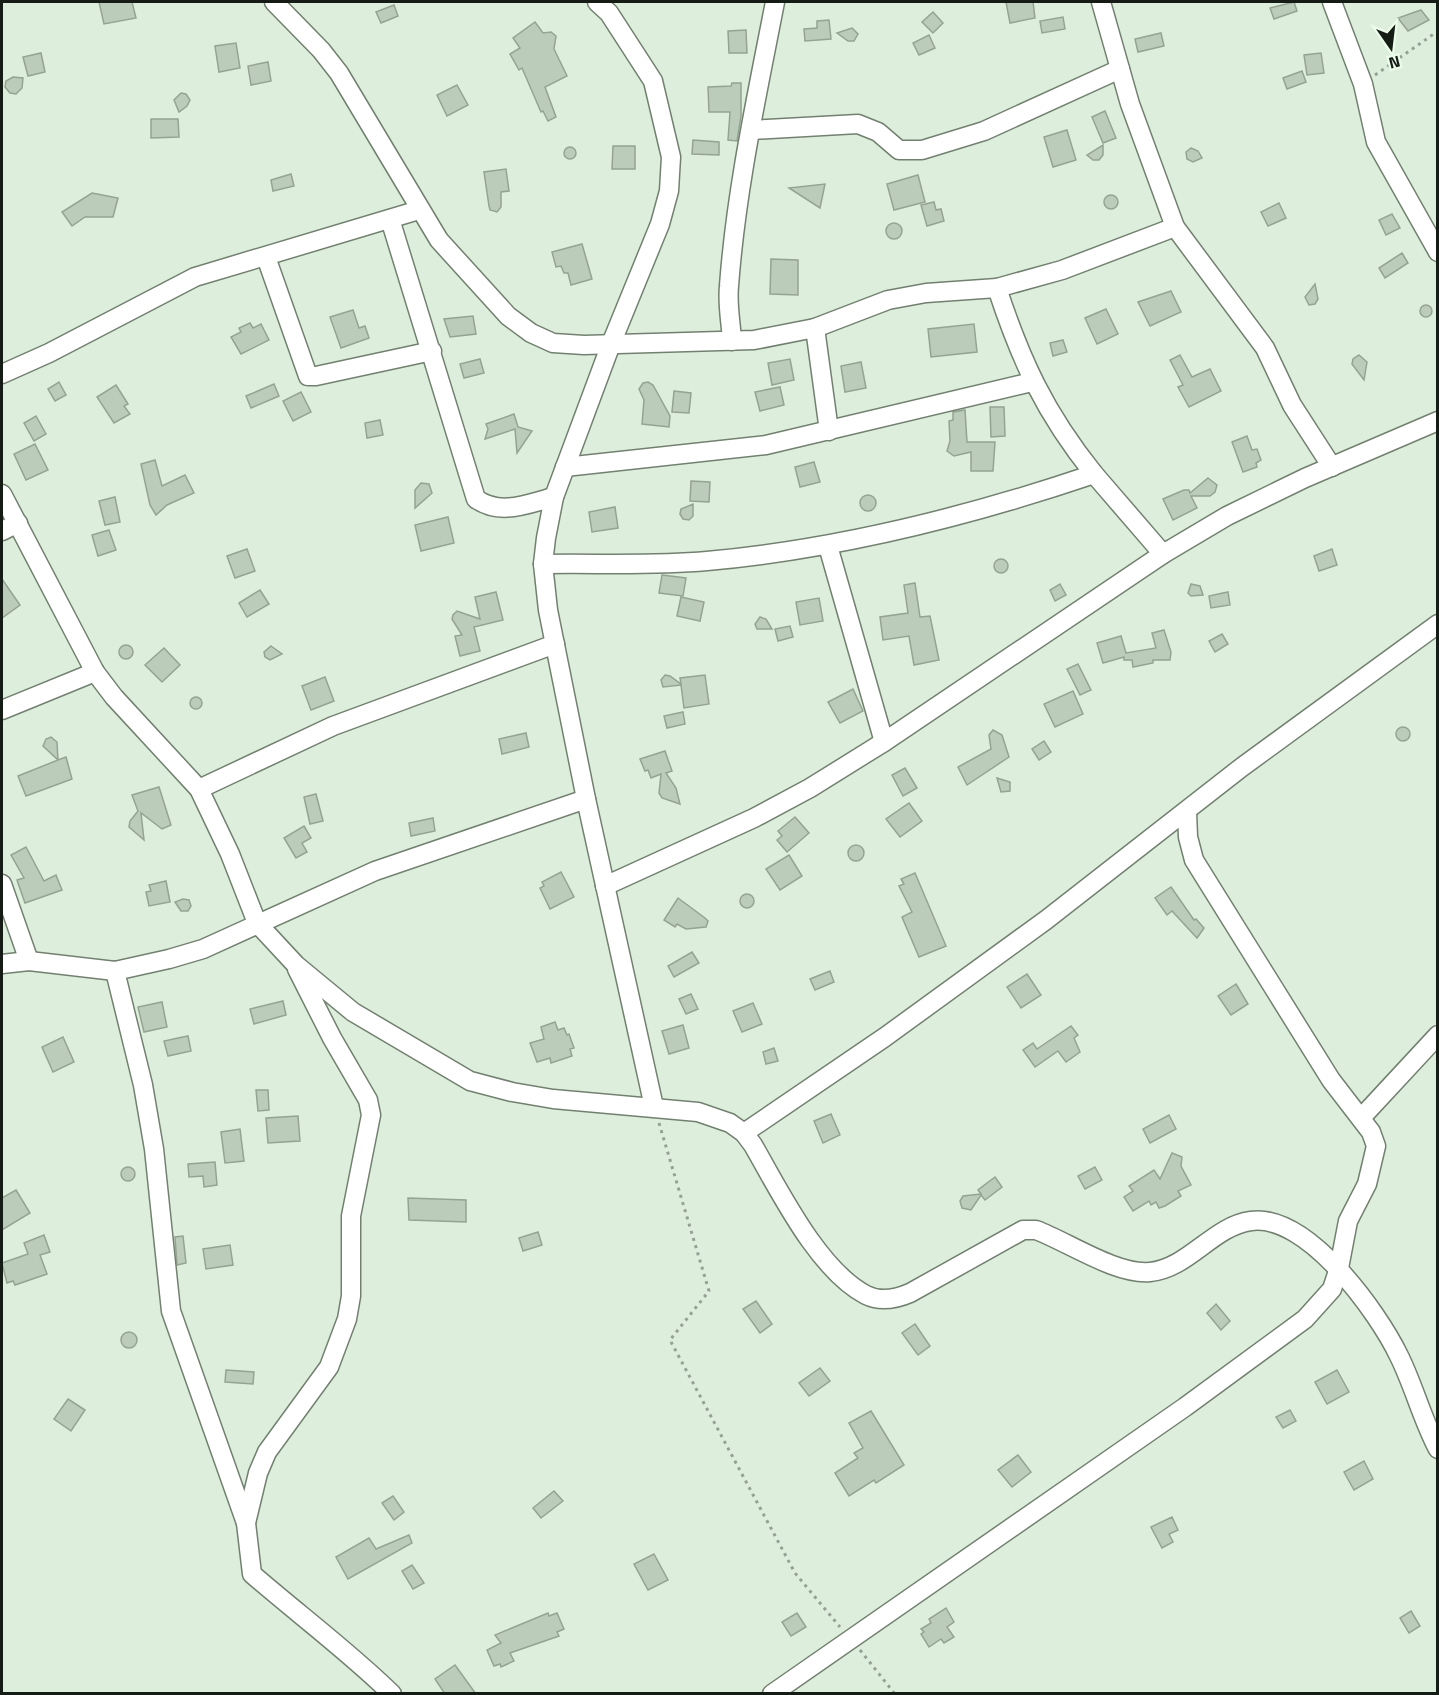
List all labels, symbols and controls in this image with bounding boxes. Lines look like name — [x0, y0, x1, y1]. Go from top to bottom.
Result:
north arrow — [1361, 18, 1421, 78]
text: N — [1386, 50, 1403, 76]

